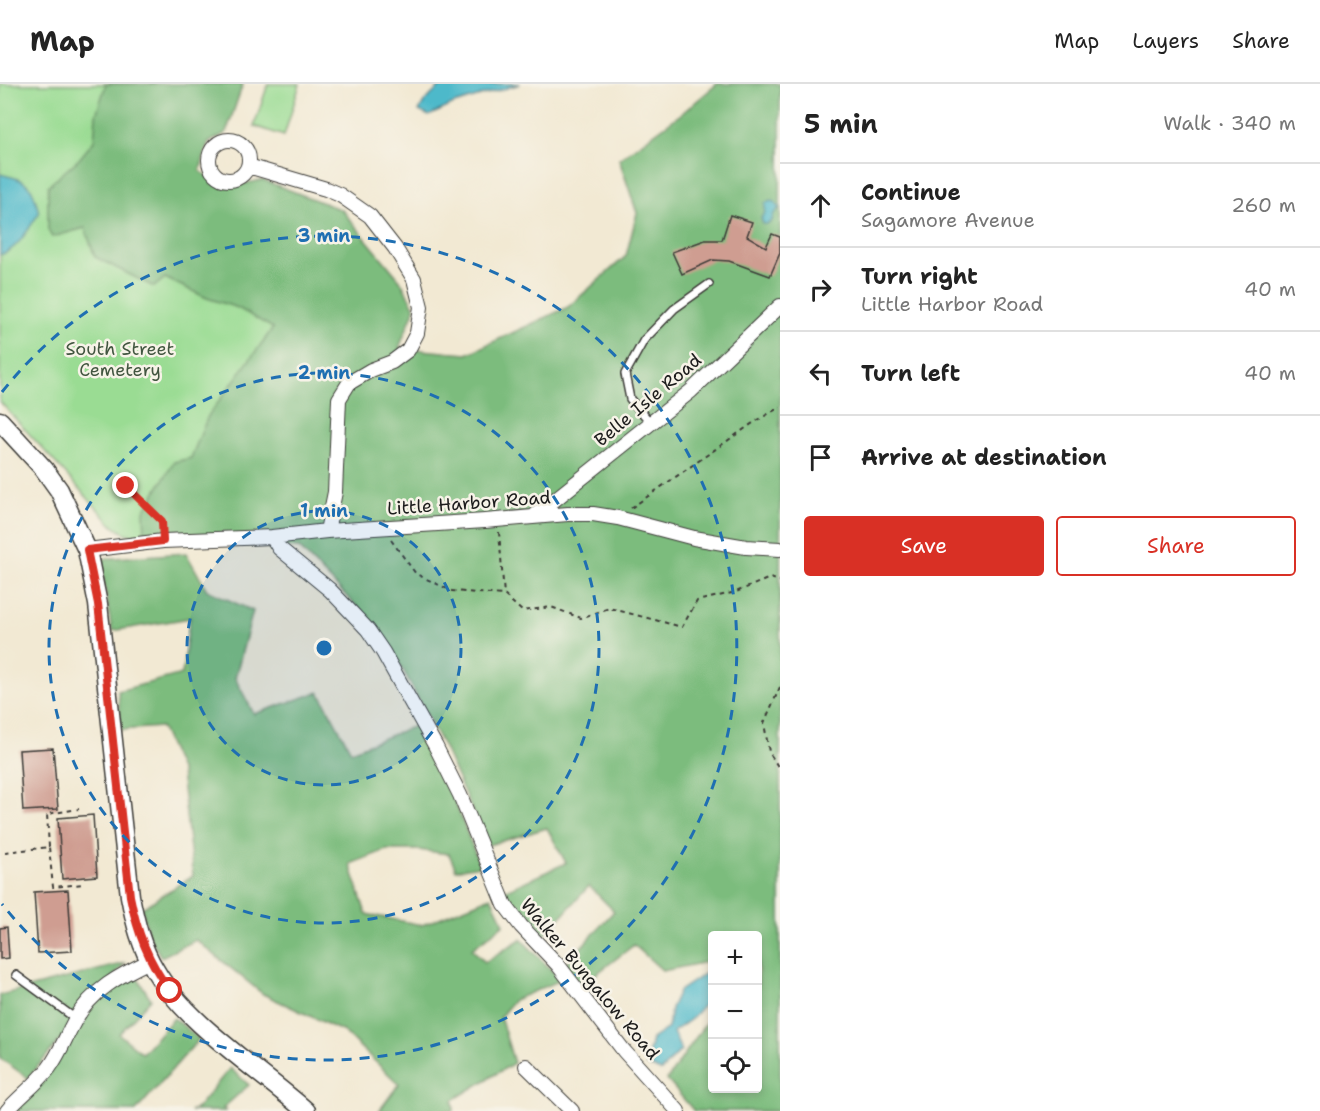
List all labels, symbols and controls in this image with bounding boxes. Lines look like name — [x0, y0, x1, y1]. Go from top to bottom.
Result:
text: Map — [30, 22, 95, 60]
text: Map — [1054, 27, 1099, 55]
text: Layers — [1132, 27, 1199, 55]
text: Share — [1232, 27, 1290, 55]
text: 5 min — [804, 106, 878, 141]
text: Walk · 340 m — [1163, 110, 1296, 136]
text: Continue — [861, 178, 961, 207]
icon: ahead — [804, 189, 837, 222]
text: 260 m — [1231, 192, 1296, 218]
text: Sagamore Avenue — [861, 207, 1035, 233]
text: 3 min — [298, 224, 350, 248]
text: Turn right — [861, 262, 978, 291]
icon: right — [804, 273, 837, 306]
text: 40 m — [1244, 276, 1296, 302]
text: Little Harbor Road — [861, 291, 1043, 317]
park label: South Street Cemetery — [66, 337, 175, 382]
street label: Belle Isle Road — [590, 348, 706, 452]
icon: left — [804, 357, 837, 390]
text: Turn left — [861, 359, 960, 388]
text: 40 m — [1244, 360, 1296, 386]
text: 2 min — [298, 361, 350, 385]
icon: arrive — [804, 441, 837, 474]
text: Arrive at destination — [861, 443, 1107, 472]
route end — [112, 472, 138, 498]
street label: Little Harbor Road — [386, 485, 552, 521]
text: 1 min — [300, 499, 348, 523]
button: Save — [804, 516, 1044, 576]
button: Share — [1056, 516, 1296, 576]
centre of rings — [314, 638, 334, 658]
street label: Walker Bungalow Road — [515, 893, 665, 1065]
map controls — [708, 931, 762, 1093]
button: + — [708, 931, 762, 985]
route start — [156, 977, 182, 1003]
button: − — [708, 985, 762, 1039]
button: locate — [708, 1039, 762, 1093]

